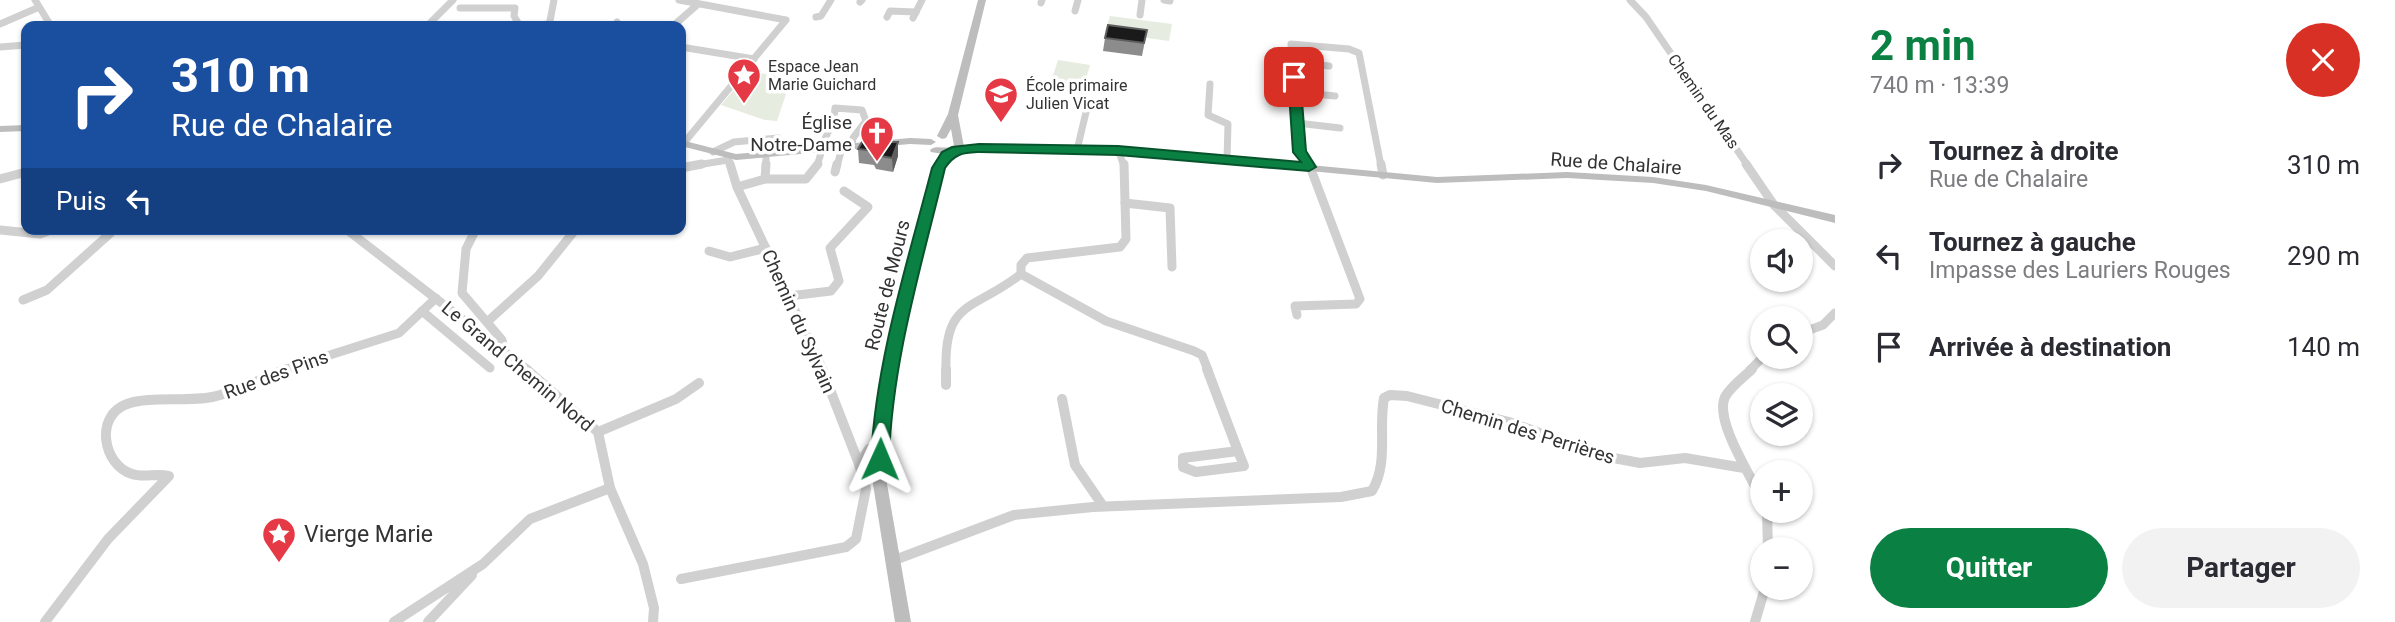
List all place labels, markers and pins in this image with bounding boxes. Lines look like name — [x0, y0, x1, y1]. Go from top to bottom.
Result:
pin — [1264, 47, 1324, 107]
place icon: Espace Jean Marie Guichard — [725, 56, 763, 105]
place label: Espace Jean Marie Guichard — [768, 57, 876, 94]
school or university icon: École primaire Julien Vicat — [982, 75, 1020, 124]
place label: École primaire Julien Vicat — [1026, 76, 1127, 113]
place label: Église Notre-Dame — [750, 111, 852, 156]
church icon: Église Notre-Dame — [858, 114, 896, 163]
place icon: Vierge Marie — [260, 515, 298, 564]
place label: Vierge Marie — [304, 521, 433, 548]

